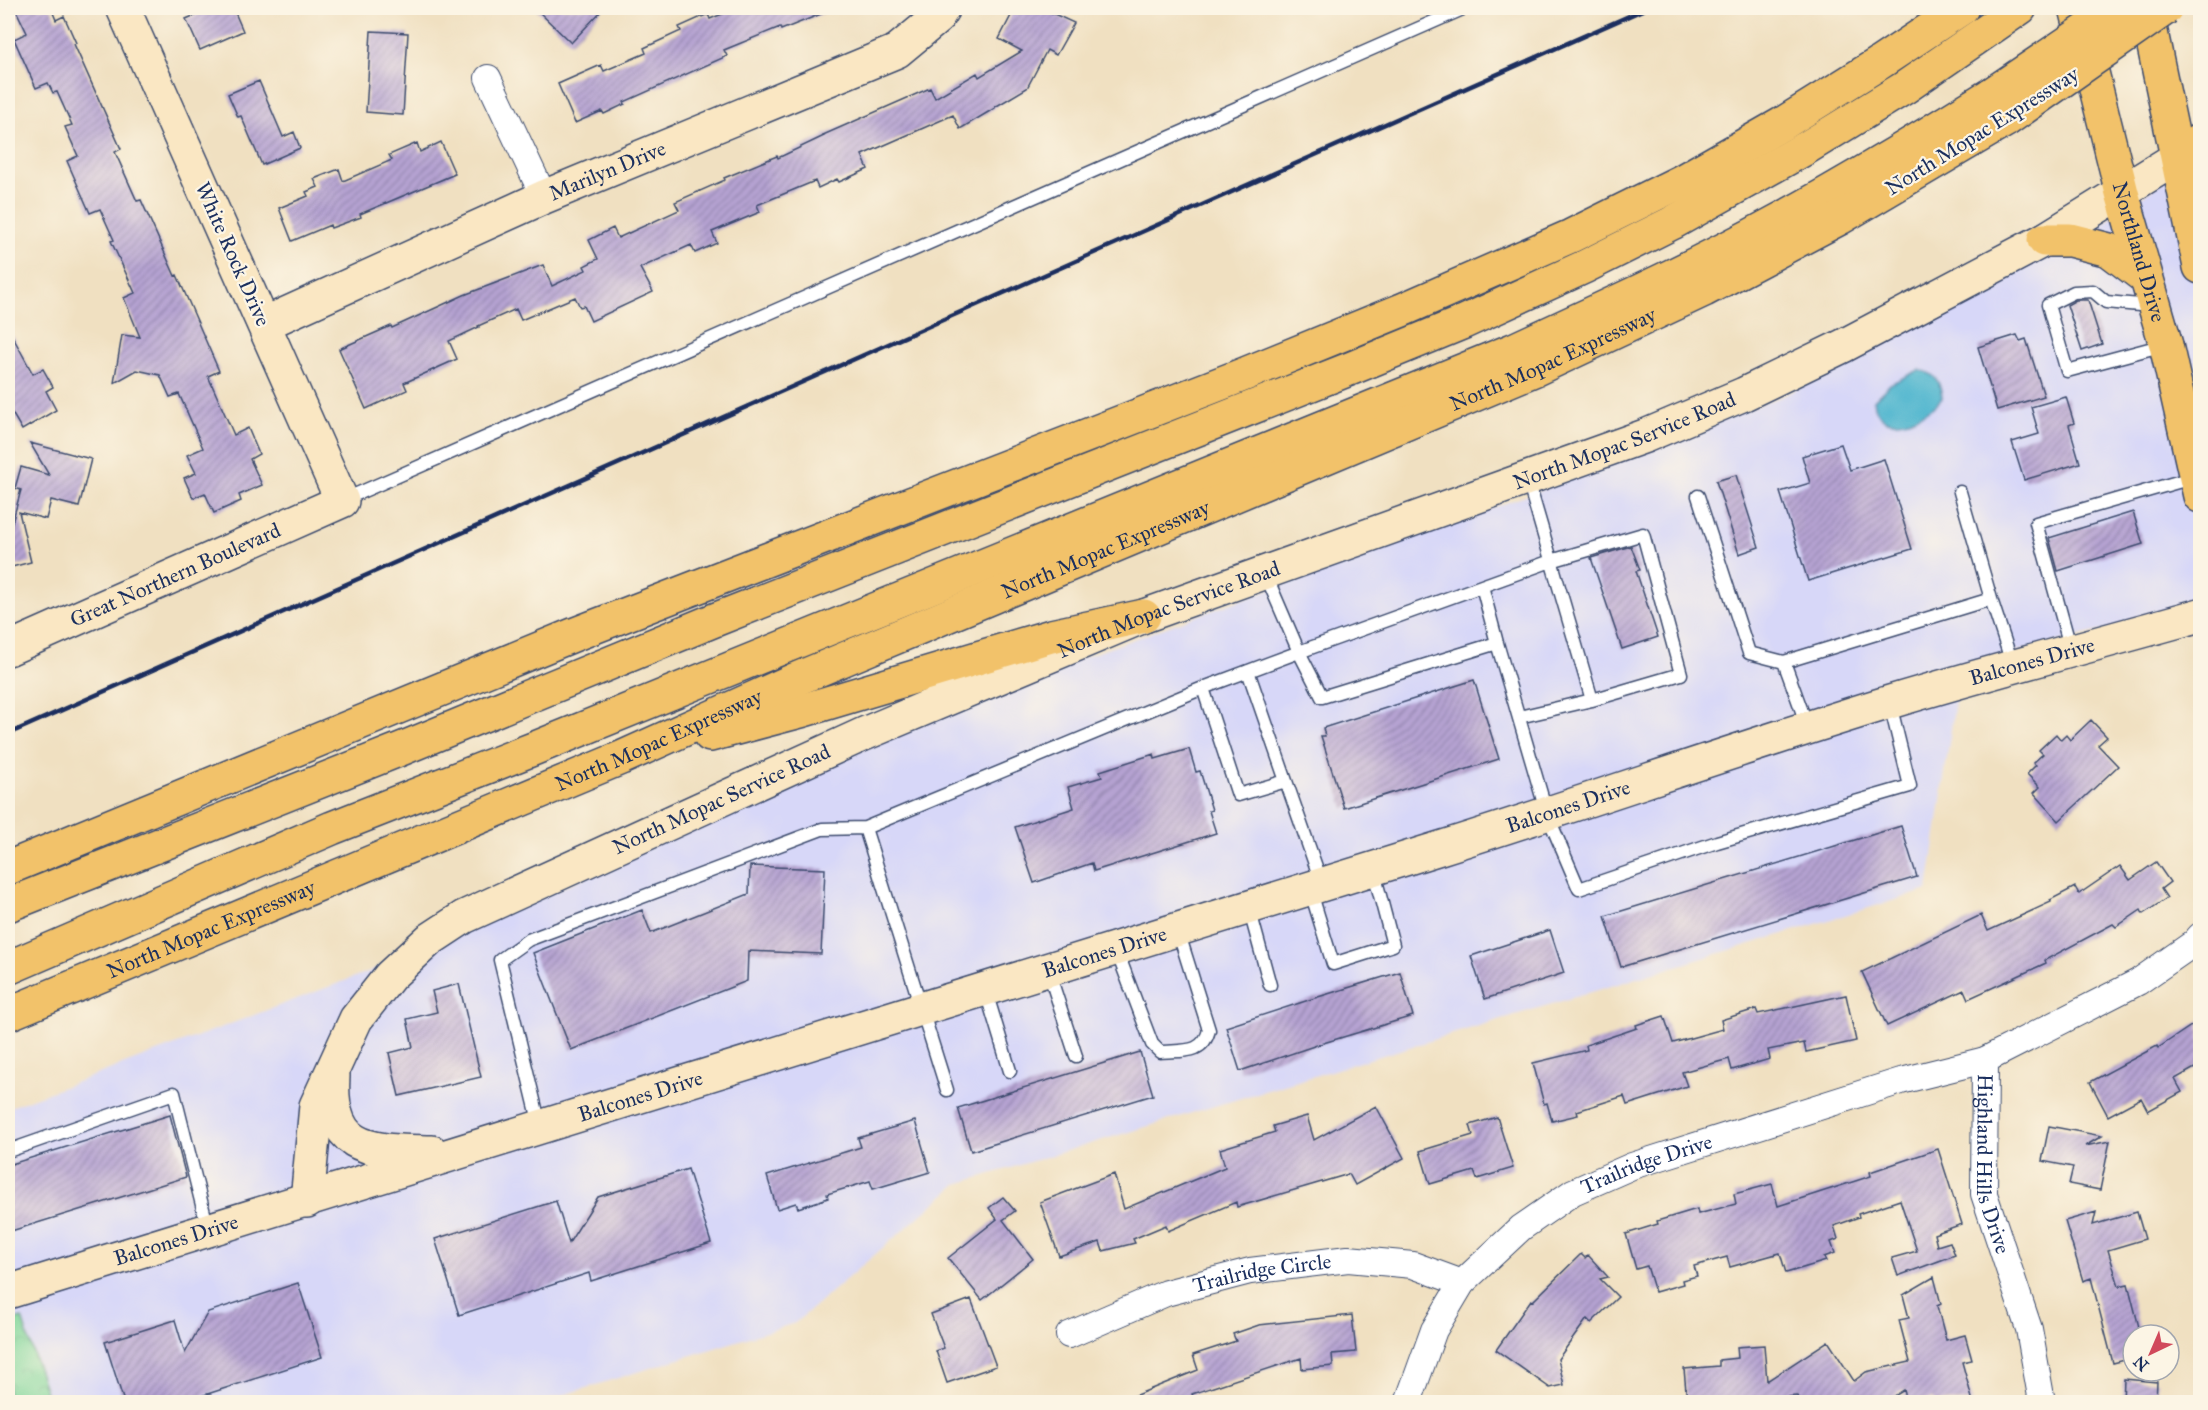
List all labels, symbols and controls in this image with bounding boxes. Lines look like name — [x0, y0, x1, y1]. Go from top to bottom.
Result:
street label: North Mopac Expressway — [1880, 60, 2085, 201]
street label: Marilyn Drive — [545, 135, 670, 206]
street label: White Rock Drive — [190, 178, 277, 330]
street label: Northland Drive — [2107, 179, 2172, 325]
street label: North Mopac Expressway — [1446, 301, 1661, 417]
street label: North Mopac Service Road — [1510, 386, 1740, 495]
street label: North Mopac Expressway — [998, 494, 1215, 605]
street label: Great Northern Boulevard — [66, 517, 285, 633]
street label: North Mopac Service Road — [1053, 555, 1284, 664]
street label: Balcones Drive — [1966, 632, 2098, 691]
street label: North Mopac Expressway — [551, 683, 767, 797]
street label: North Mopac Service Road — [609, 738, 835, 860]
street label: Balcones Drive — [1503, 774, 1634, 839]
street label: North Mopac Expressway — [103, 874, 320, 984]
street label: Balcones Drive — [1039, 920, 1170, 984]
street label: Balcones Drive — [575, 1065, 706, 1128]
street label: Highland Hills Drive — [1971, 1074, 2016, 1257]
street label: Trailridge Drive — [1577, 1128, 1716, 1200]
street label: Balcones Drive — [111, 1209, 242, 1272]
street label: Trailridge Circle — [1190, 1248, 1333, 1298]
north arrow — [2121, 1323, 2181, 1383]
text: N — [2129, 1352, 2152, 1375]

